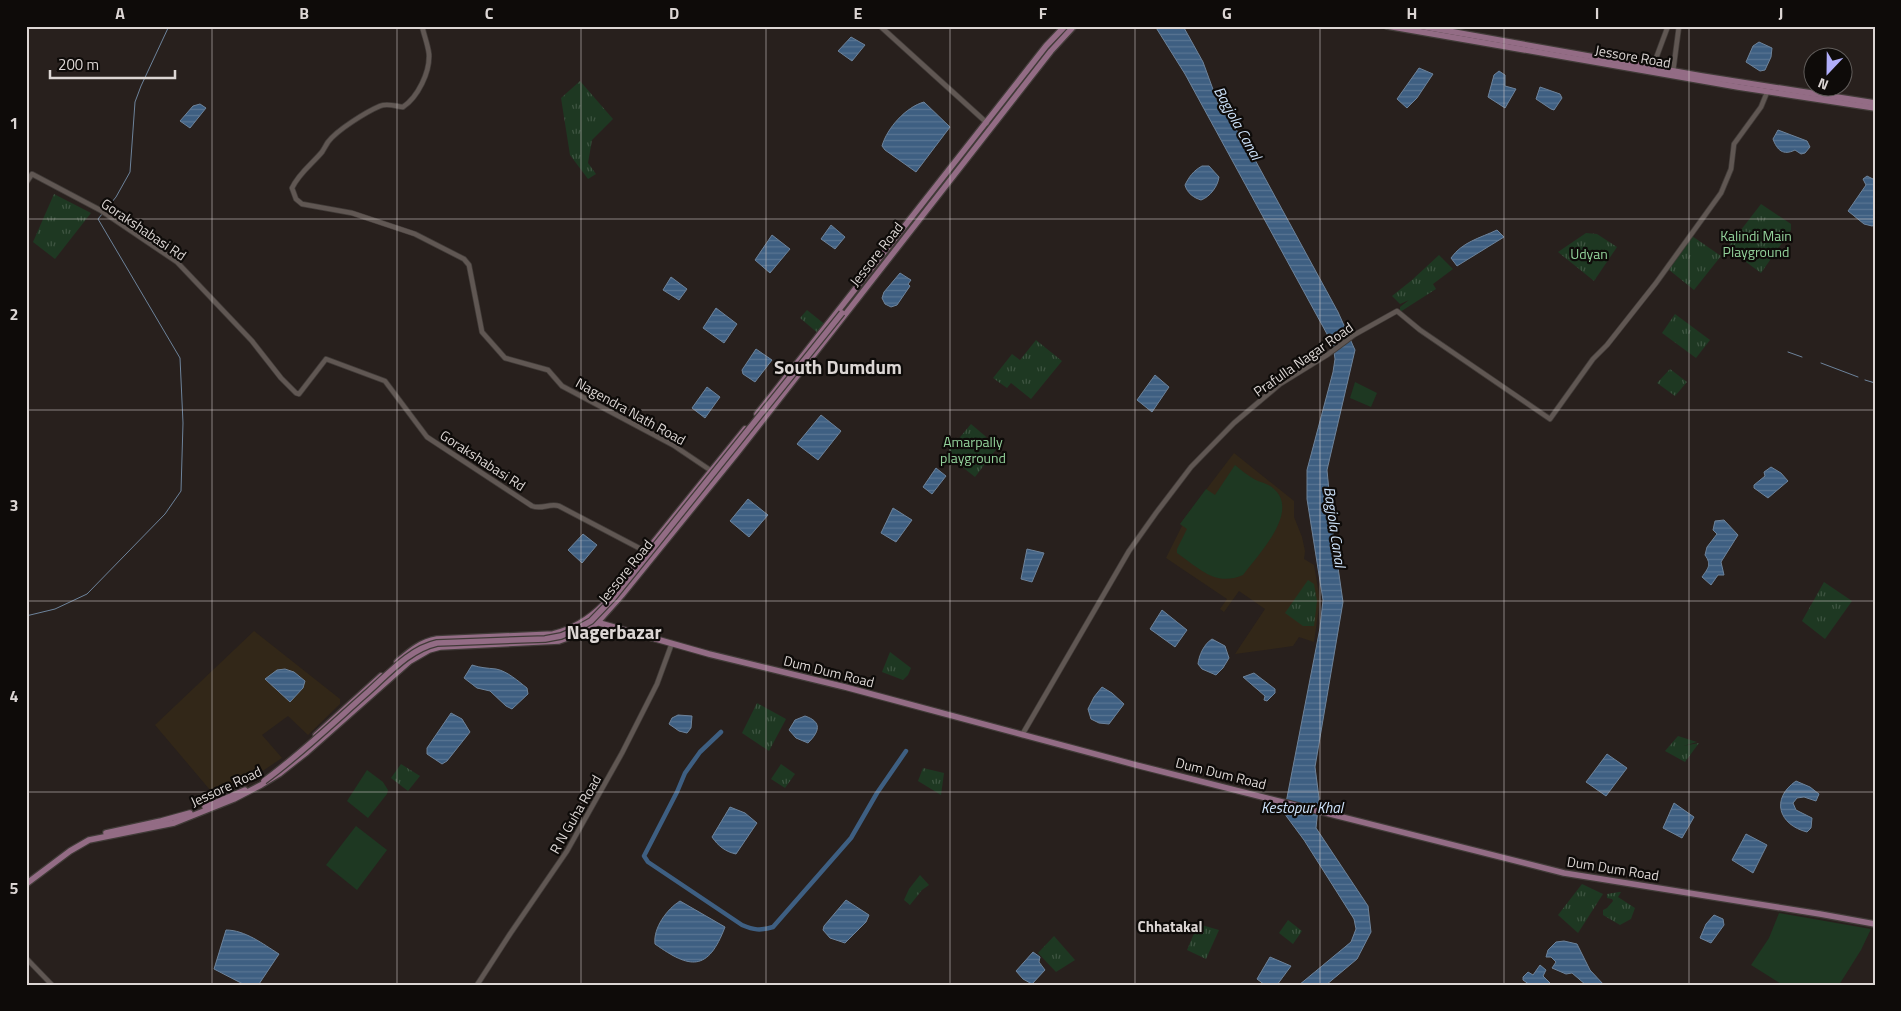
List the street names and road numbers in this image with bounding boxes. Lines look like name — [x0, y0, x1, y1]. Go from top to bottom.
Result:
street label: Jessore Road — [1593, 39, 1673, 73]
street label: Gorakshabasi Rd — [97, 193, 191, 265]
street label: Jessore Road — [844, 217, 908, 291]
street label: Prafulla Nagar Road — [1249, 317, 1357, 401]
street label: Nagendra Nath Road — [572, 372, 690, 450]
street label: Gorakshabasi Rd — [436, 424, 530, 496]
street label: Jessore Road — [593, 535, 657, 607]
street label: Dum Dum Road — [781, 650, 877, 692]
street label: Dum Dum Road — [1173, 752, 1269, 794]
street label: Jessore Road — [187, 760, 265, 812]
street label: R N Guha Road — [544, 771, 606, 857]
street label: Dum Dum Road — [1566, 850, 1660, 886]

